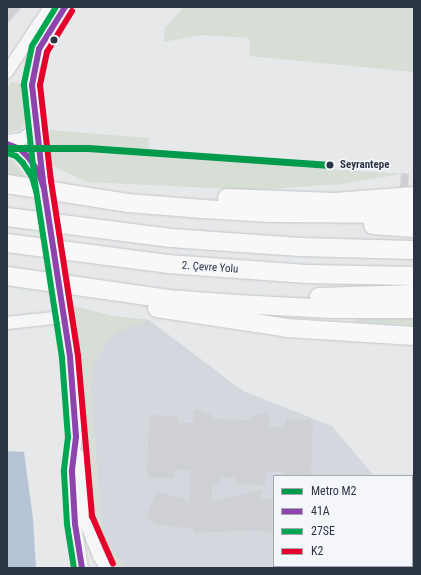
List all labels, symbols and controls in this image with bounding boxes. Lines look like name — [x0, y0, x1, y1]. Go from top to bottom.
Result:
unlabelled marker — [49, 35, 59, 45]
marker: Seyrantepe — [323, 158, 337, 172]
place label: Seyrantepe — [340, 158, 389, 172]
street label: 2. Çevre Yolu — [181, 259, 239, 277]
legend — [273, 475, 413, 567]
text: Metro M2 — [311, 484, 357, 498]
text: 41A — [311, 504, 330, 518]
text: 27SE — [311, 524, 335, 538]
text: K2 — [311, 544, 323, 558]

